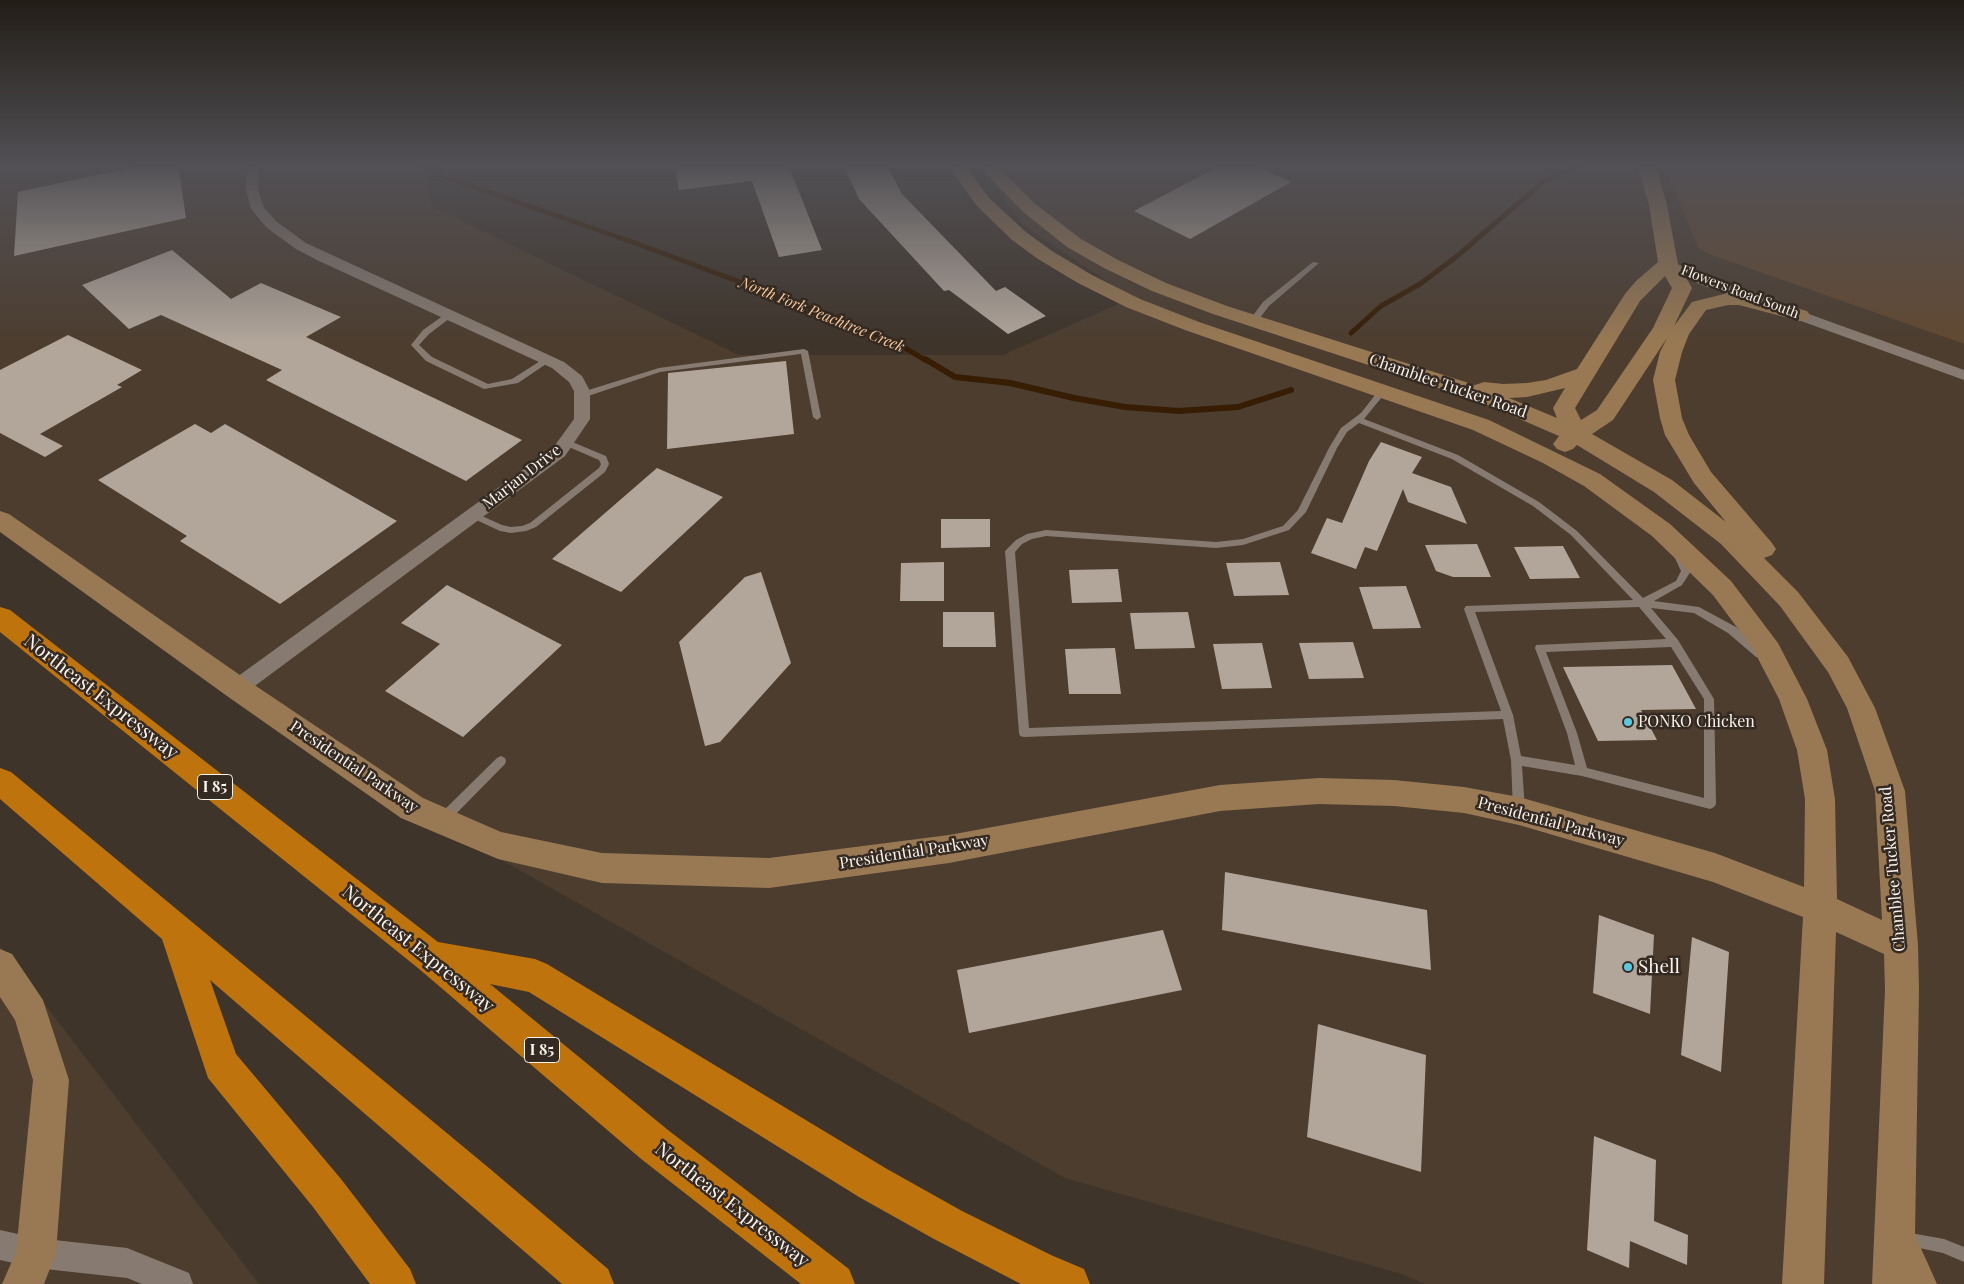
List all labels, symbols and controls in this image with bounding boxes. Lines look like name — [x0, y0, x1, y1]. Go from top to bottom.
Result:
street label: Flowers Road South — [1679, 262, 1801, 322]
water label: North Fork Peachtree Creek — [737, 274, 907, 356]
street label: Chamblee Tucker Road — [1366, 350, 1530, 422]
street label: Marjan Drive — [479, 441, 565, 513]
street label: Northeast Expressway — [19, 630, 183, 764]
place label: PONKO Chicken — [1638, 712, 1755, 732]
marker: PONKO Chicken — [1622, 716, 1634, 728]
street label: Presidential Parkway — [286, 717, 422, 817]
road number: I 85 — [198, 774, 232, 800]
street label: Chamblee Tucker Road — [1876, 786, 1910, 952]
street label: Presidential Parkway — [1476, 793, 1626, 851]
street label: Presidential Parkway — [838, 831, 990, 873]
street label: Northeast Expressway — [337, 881, 499, 1017]
place label: Shell — [1638, 956, 1680, 978]
marker: Shell — [1622, 961, 1634, 973]
road number: I 85 — [524, 1038, 560, 1062]
street label: Northeast Expressway — [650, 1138, 814, 1272]

